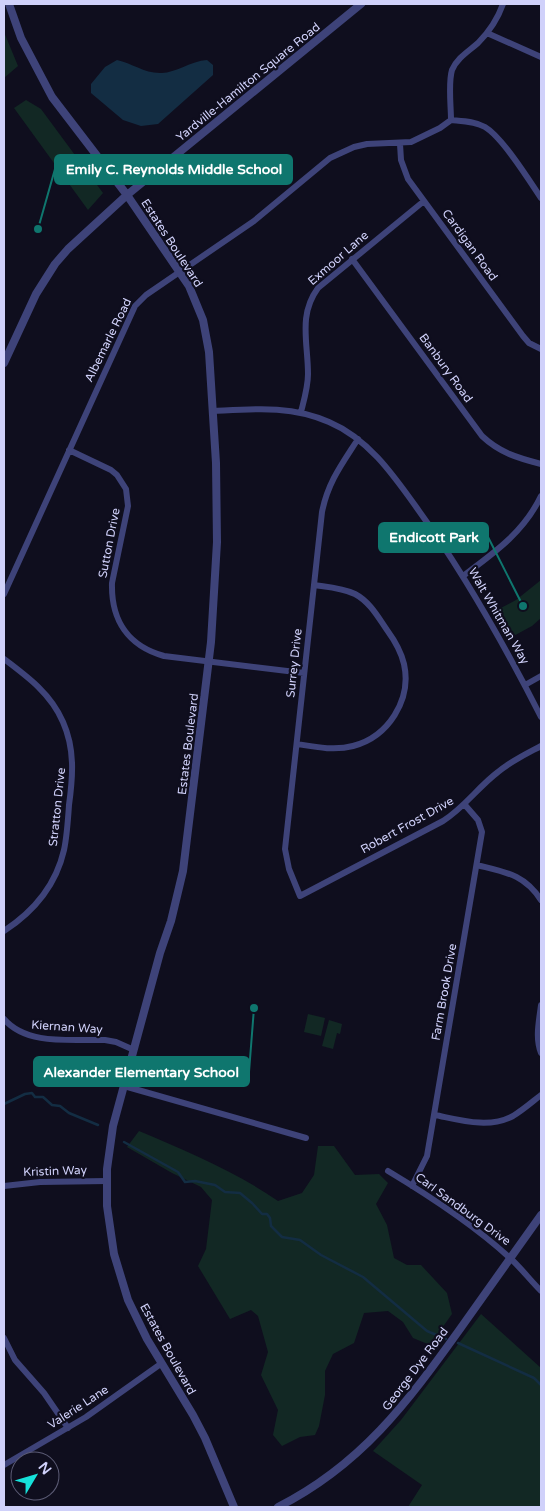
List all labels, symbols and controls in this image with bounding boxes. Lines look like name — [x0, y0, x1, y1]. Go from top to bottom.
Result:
street label: Yardville-Hamilton Square Road — [173, 20, 323, 144]
callout: Emily C. Reynolds Middle School — [55, 155, 292, 184]
text: Emily C. Reynolds Middle School — [66, 161, 282, 178]
street label: Estates Boulevard — [138, 196, 206, 290]
street label: Cardigan Road — [439, 207, 501, 283]
street label: Exmoor Lane — [305, 228, 371, 288]
street label: Albemarle Road — [82, 296, 134, 384]
street label: Banbury Road — [416, 331, 476, 405]
street label: Sutton Drive — [95, 507, 123, 579]
callout: Endicott Park — [379, 523, 488, 552]
text: Endicott Park — [389, 529, 479, 546]
street label: Walt Whitman Way — [466, 565, 533, 667]
street label: Surrey Drive — [283, 628, 305, 698]
street label: Estates Boulevard — [175, 692, 201, 796]
street label: Stratton Drive — [46, 767, 68, 847]
street label: Robert Frost Drive — [358, 794, 456, 856]
street label: Farm Brook Drive — [429, 942, 459, 1042]
street label: Kiernan Way — [31, 1018, 104, 1037]
callout: Alexander Elementary School — [34, 1057, 249, 1086]
text: Alexander Elementary School — [43, 1064, 239, 1081]
street label: Kristin Way — [23, 1163, 88, 1179]
street label: Carl Sandburg Drive — [413, 1170, 514, 1248]
street label: Estates Boulevard — [137, 1301, 199, 1397]
street label: George Dye Road — [379, 1325, 451, 1413]
street label: Valerie Lane — [45, 1382, 111, 1432]
north arrow — [10, 1451, 60, 1501]
text: N — [35, 1459, 55, 1478]

